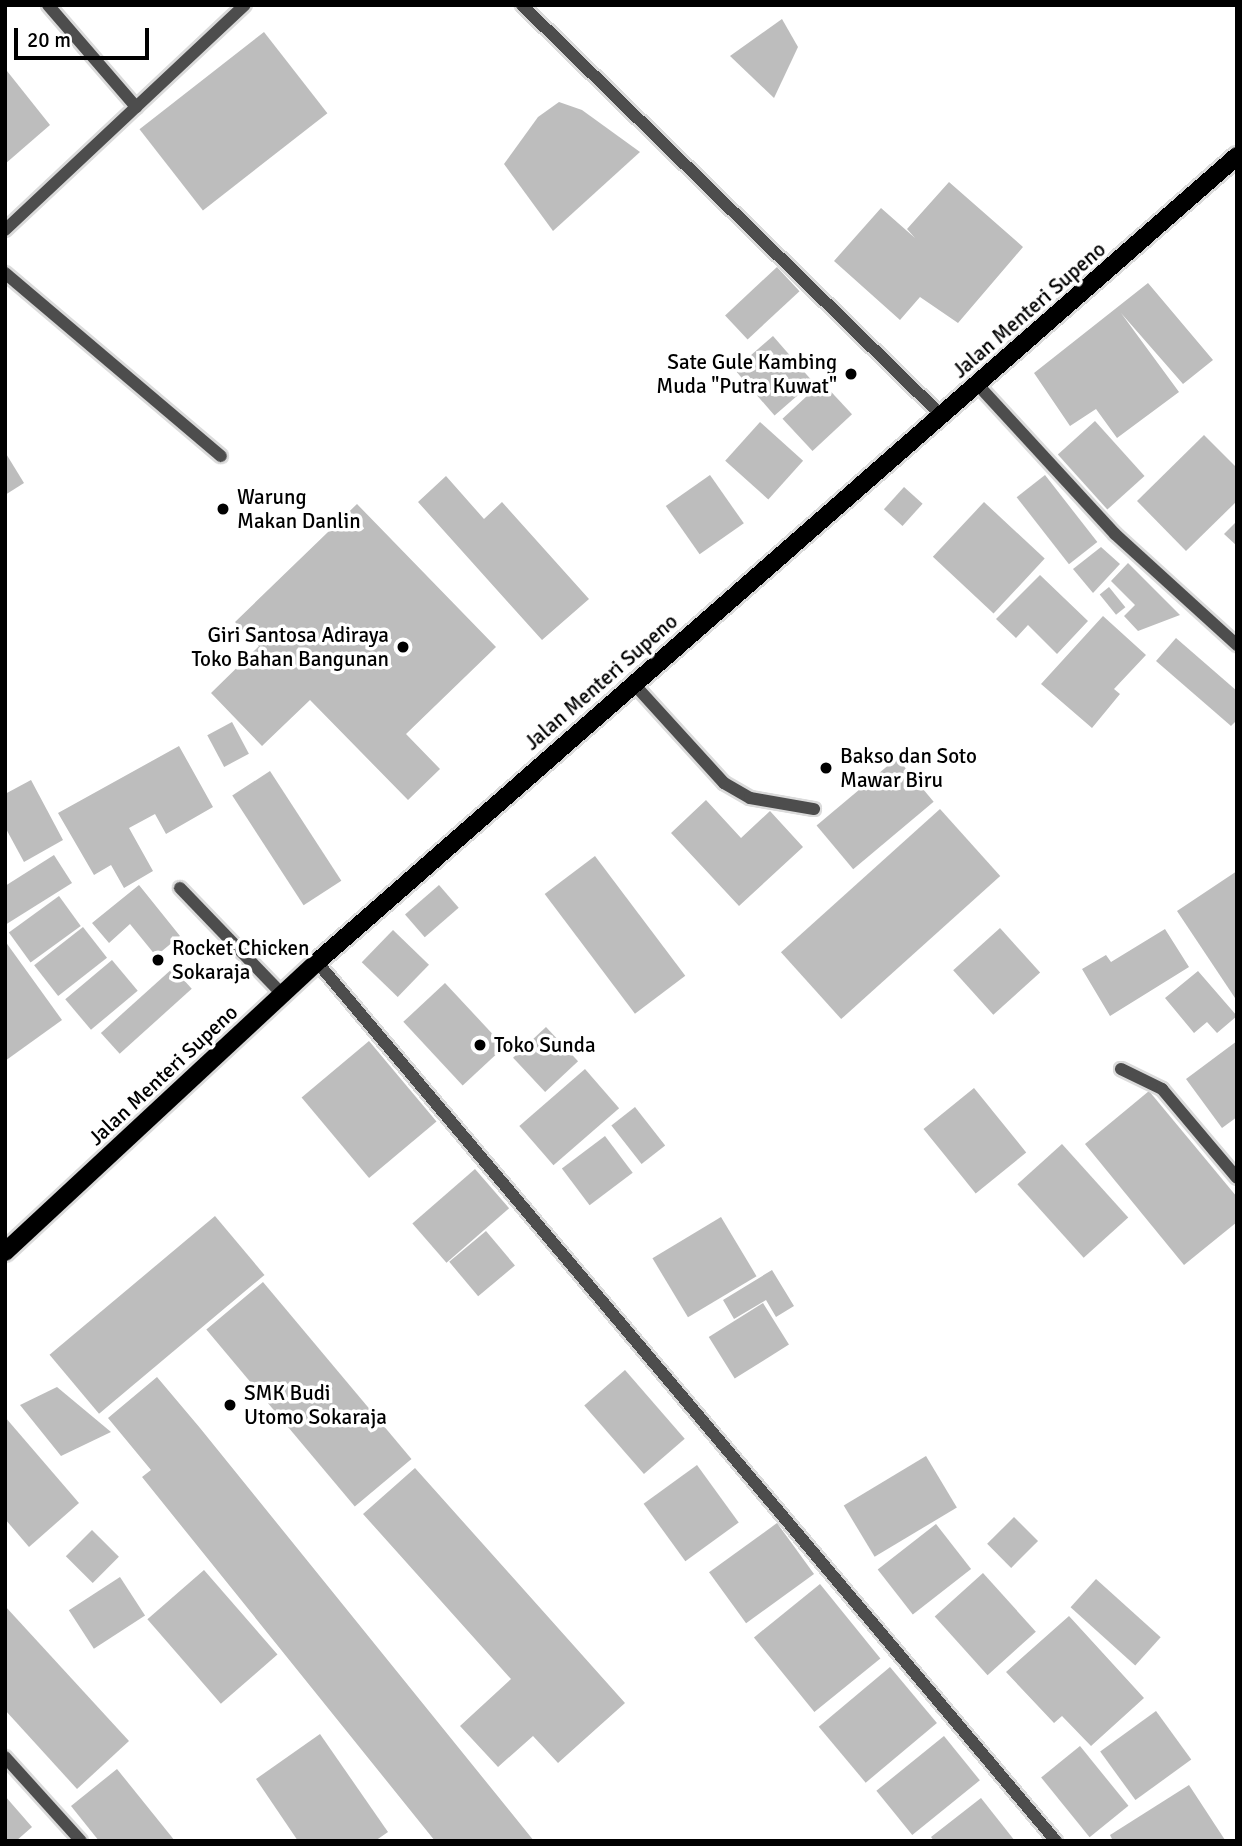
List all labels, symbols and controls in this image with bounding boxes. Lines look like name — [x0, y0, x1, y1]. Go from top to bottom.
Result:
scale bar — [18, 14, 152, 58]
text: 20 m — [27, 27, 71, 53]
street label: Jalan Menteri Supeno — [947, 237, 1111, 383]
place label: Sate Gule Kambing Muda "Putra Kuwat" — [656, 349, 837, 399]
marker: Sate Gule Kambing Muda "Putra Kuwat" — [843, 366, 859, 382]
place label: Warung Makan Danlin — [237, 484, 361, 534]
marker: Warung Makan Danlin — [215, 501, 231, 517]
street label: Jalan Menteri Supeno — [519, 609, 683, 755]
place label: Giri Santosa Adiraya Toko Bahan Bangunan — [191, 622, 389, 672]
marker: Giri Santosa Adiraya Toko Bahan Bangunan — [395, 639, 411, 655]
place label: Bakso dan Soto Mawar Biru — [840, 743, 977, 793]
marker: Bakso dan Soto Mawar Biru — [818, 760, 834, 776]
place label: Rocket Chicken Sokaraja — [172, 935, 310, 985]
marker: Rocket Chicken Sokaraja — [150, 952, 166, 968]
street label: Jalan Menteri Supeno — [83, 999, 243, 1151]
place label: Toko Sunda — [494, 1032, 596, 1058]
marker: Toko Sunda — [472, 1037, 488, 1053]
place label: SMK Budi Utomo Sokaraja — [244, 1380, 387, 1430]
marker: SMK Budi Utomo Sokaraja — [222, 1397, 238, 1413]

